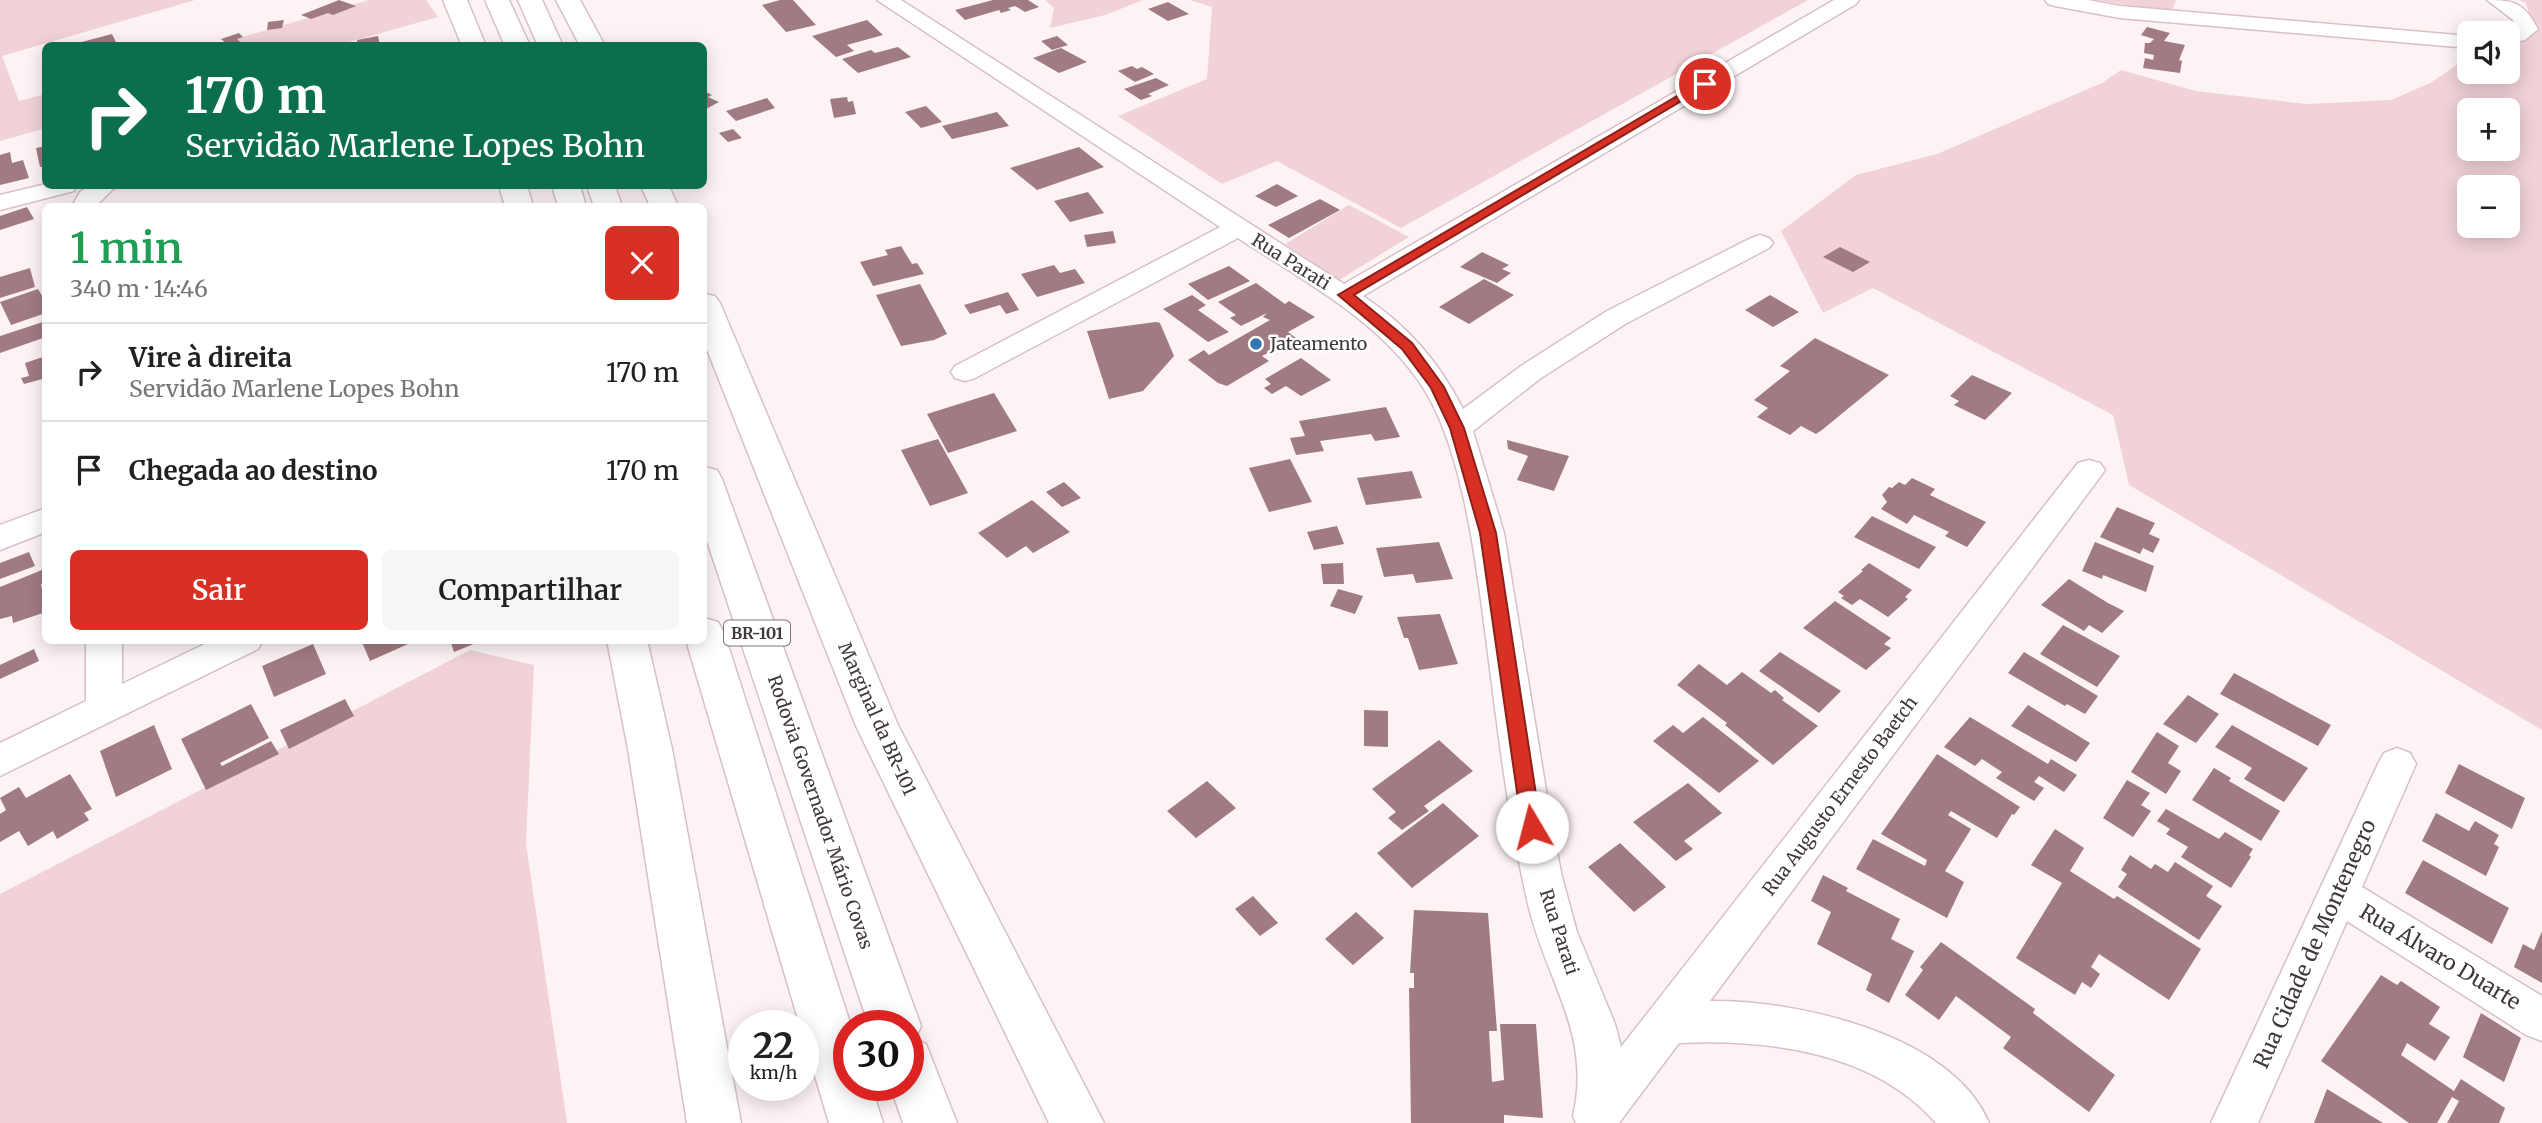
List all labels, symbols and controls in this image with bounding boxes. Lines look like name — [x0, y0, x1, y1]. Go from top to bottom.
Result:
map controls — [2457, 21, 2520, 238]
button: sound — [2457, 21, 2520, 84]
pin — [1675, 54, 1735, 114]
text: 170 m — [185, 65, 326, 126]
icon: arrive — [1686, 65, 1724, 103]
icon: right — [70, 70, 161, 161]
button: + — [2457, 98, 2520, 161]
text: Servidão Marlene Lopes Bohn — [185, 126, 645, 166]
button: − — [2457, 175, 2520, 238]
text: 1 min — [70, 222, 183, 274]
button: close — [605, 226, 679, 300]
street label: Rua Parati — [1247, 228, 1335, 295]
text: 340 m · 14:46 — [70, 274, 208, 303]
place label: Jateamento — [1269, 332, 1367, 355]
marker: Jateamento — [1248, 336, 1264, 352]
text: Vire à direita — [129, 341, 292, 374]
icon: right — [70, 353, 108, 391]
text: 170 m — [606, 356, 679, 389]
text: Servidão Marlene Lopes Bohn — [129, 374, 460, 403]
icon: arrive — [70, 451, 108, 489]
text: Chegada ao destino — [129, 454, 378, 487]
text: 170 m — [606, 454, 679, 487]
button: Sair — [70, 550, 368, 630]
button: Compartilhar — [382, 550, 679, 630]
road number: BR-101 — [724, 620, 790, 646]
street label: Marginal da BR-101 — [833, 639, 922, 799]
street label: Rodovia Governador Mário Covas — [763, 672, 878, 952]
street label: Rua Augusto Ernesto Baetch — [1757, 691, 1922, 900]
position arrow — [1495, 790, 1569, 864]
street label: Rua Cidade de Montenegro — [2247, 815, 2382, 1073]
street label: Rua Parati — [1535, 886, 1584, 978]
street label: Rua Álvaro Duarte — [2355, 897, 2526, 1015]
speed limit sign: 30 — [833, 1010, 924, 1101]
text: 22 — [753, 1024, 794, 1068]
text: km/h — [750, 1061, 797, 1084]

